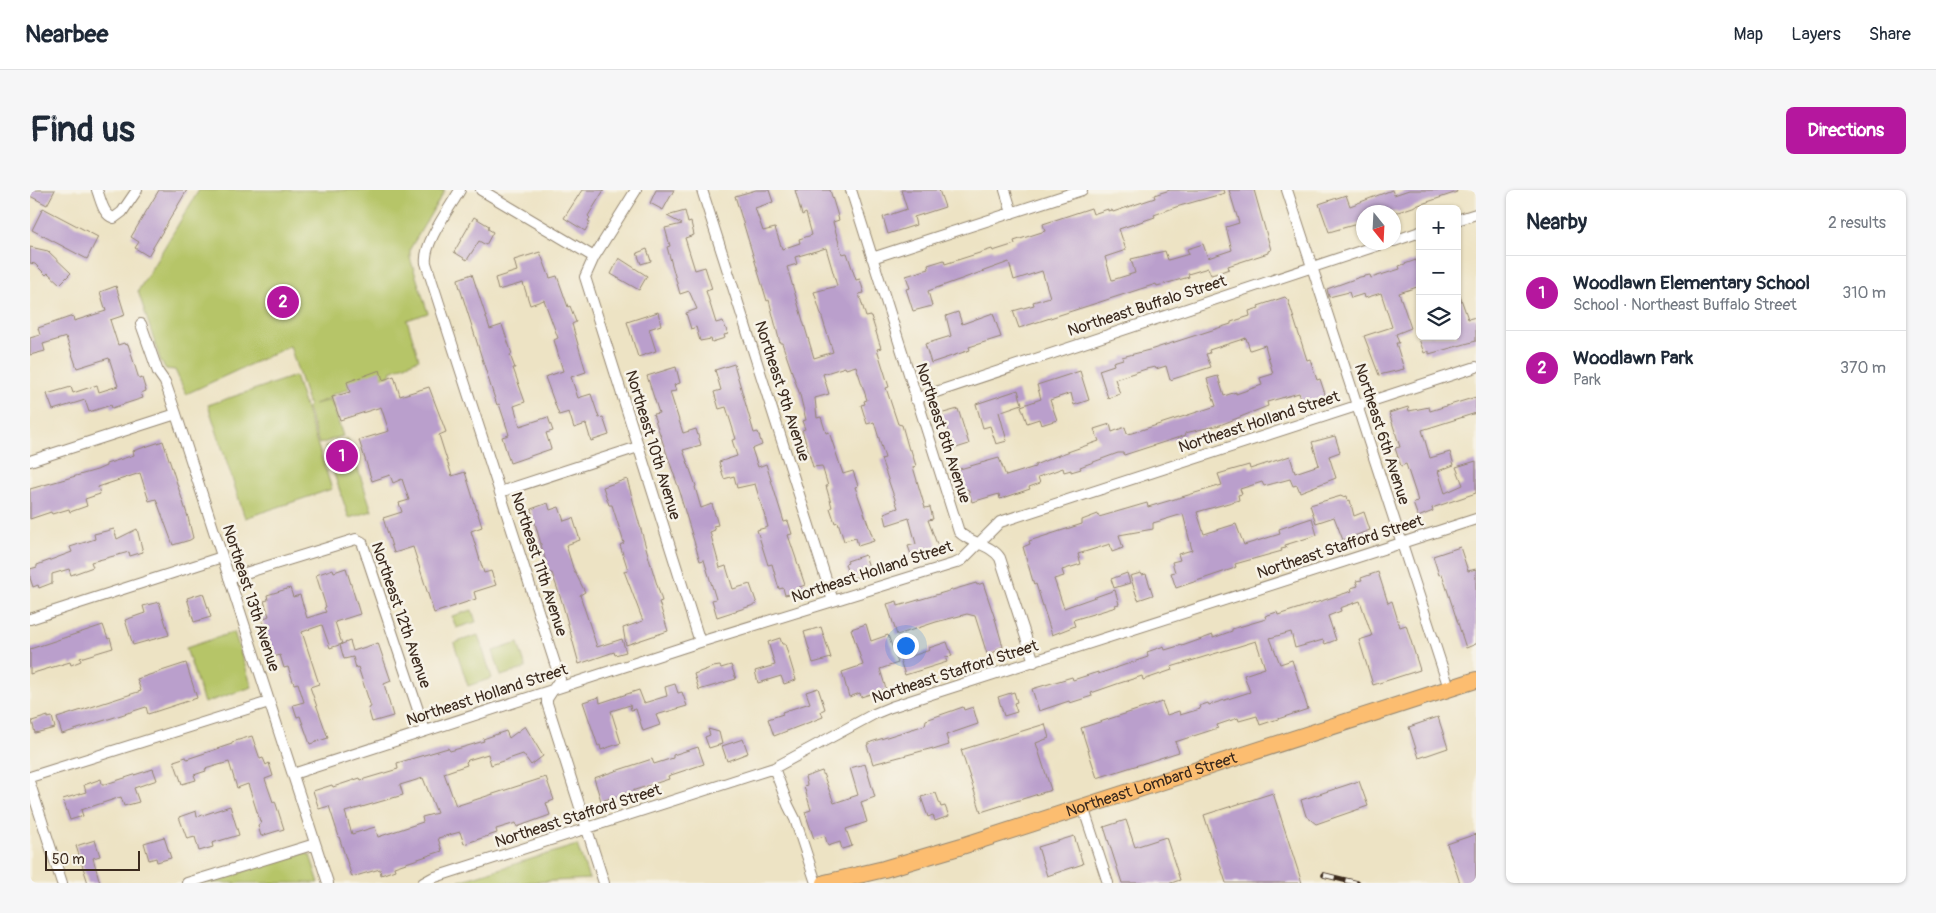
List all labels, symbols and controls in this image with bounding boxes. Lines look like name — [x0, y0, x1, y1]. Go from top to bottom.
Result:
text: Nearbee — [25, 20, 108, 49]
text: Map — [1734, 23, 1763, 46]
text: Layers — [1791, 23, 1841, 46]
text: Share — [1869, 23, 1911, 46]
button: Directions — [1786, 107, 1906, 154]
text: Find us — [30, 108, 135, 152]
north arrow — [1356, 205, 1401, 250]
map controls — [1416, 205, 1461, 340]
button: + — [1416, 205, 1461, 250]
text: Nearby — [1526, 209, 1587, 236]
text: 2 results — [1828, 213, 1886, 233]
button: − — [1416, 250, 1461, 295]
street label: Northeast Buffalo Street — [1065, 271, 1229, 341]
text: Woodlawn Elementary School — [1573, 271, 1810, 295]
pin: 2 — [267, 283, 299, 321]
text: 1 — [1539, 283, 1545, 303]
text: 310 m — [1842, 283, 1886, 303]
button: layers — [1416, 295, 1461, 340]
text: School · Northeast Buffalo Street — [1573, 295, 1797, 315]
street label: Northeast 9th Avenue — [750, 318, 814, 464]
text: Woodlawn Park — [1573, 346, 1693, 370]
text: 2 — [1538, 358, 1546, 378]
text: 370 m — [1840, 358, 1886, 378]
street label: Northeast 8th Avenue — [911, 360, 975, 506]
street label: Northeast 6th Avenue — [1350, 361, 1414, 507]
street label: Northeast 10th Avenue — [621, 368, 685, 522]
text: Park — [1573, 370, 1601, 390]
street label: Northeast Holland Street — [1176, 386, 1343, 458]
pin: 1 — [326, 437, 358, 475]
street label: Northeast 11th Avenue — [506, 489, 572, 639]
street label: Northeast Stafford Street — [1254, 510, 1426, 583]
street label: Northeast 13th Avenue — [218, 522, 284, 674]
street label: Northeast Holland Street — [789, 536, 956, 608]
street label: Northeast 12th Avenue — [367, 539, 435, 691]
your location — [893, 633, 919, 659]
street label: Northeast Stafford Street — [869, 635, 1041, 708]
street label: Northeast Holland Street — [404, 659, 571, 731]
street label: Northeast Lombard Street — [1063, 748, 1240, 822]
street label: Northeast Stafford Street — [492, 779, 664, 852]
scale bar — [45, 848, 140, 871]
text: 50 m — [52, 851, 85, 868]

